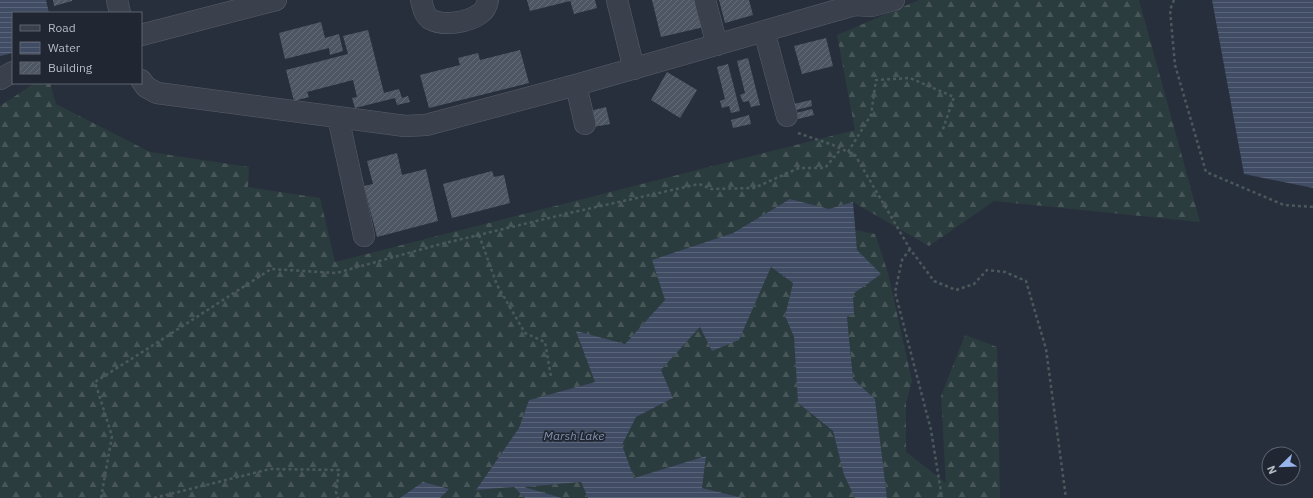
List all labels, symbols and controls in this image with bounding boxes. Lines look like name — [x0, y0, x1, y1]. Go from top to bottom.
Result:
legend — [12, 12, 142, 84]
text: Road — [48, 20, 76, 35]
text: Water — [48, 40, 81, 55]
text: Building — [48, 60, 93, 75]
water label: Marsh Lake — [544, 428, 604, 443]
north arrow — [1261, 446, 1301, 486]
text: N — [1264, 463, 1280, 476]

